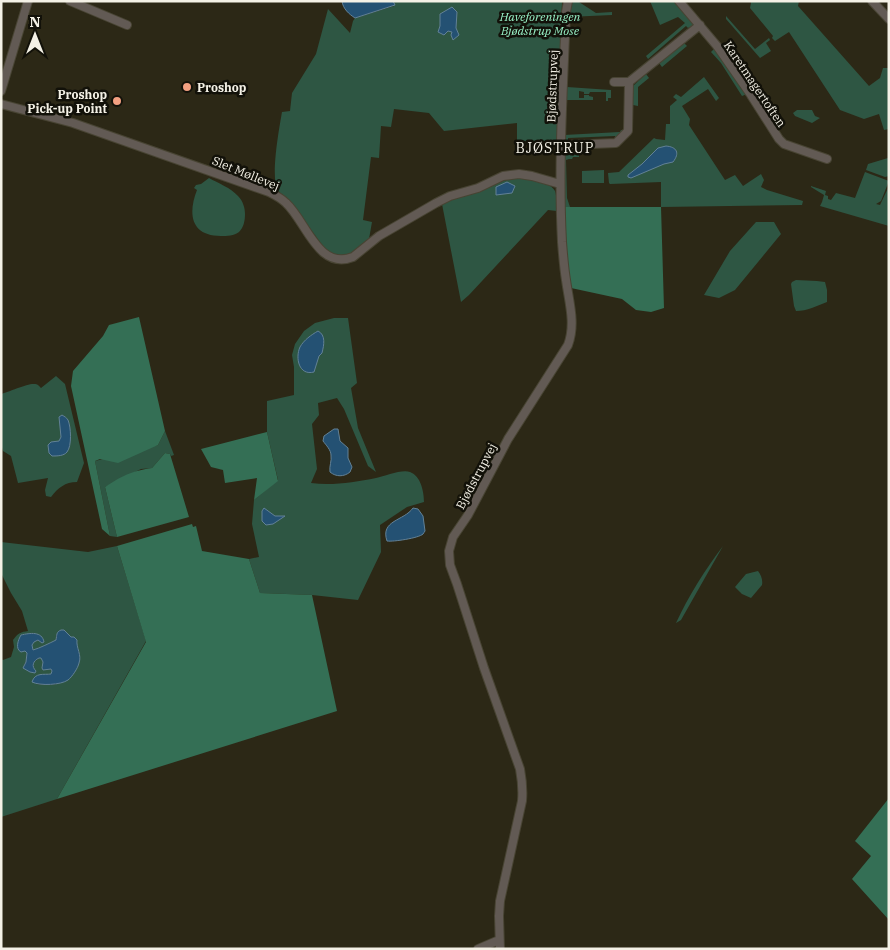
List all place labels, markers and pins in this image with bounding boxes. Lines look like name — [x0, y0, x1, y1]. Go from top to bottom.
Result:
place label: Proshop — [197, 80, 247, 95]
marker: Proshop — [181, 81, 193, 93]
place label: Proshop Pick-up Point — [27, 87, 108, 116]
marker: Proshop Pick-up Point — [111, 95, 123, 107]

